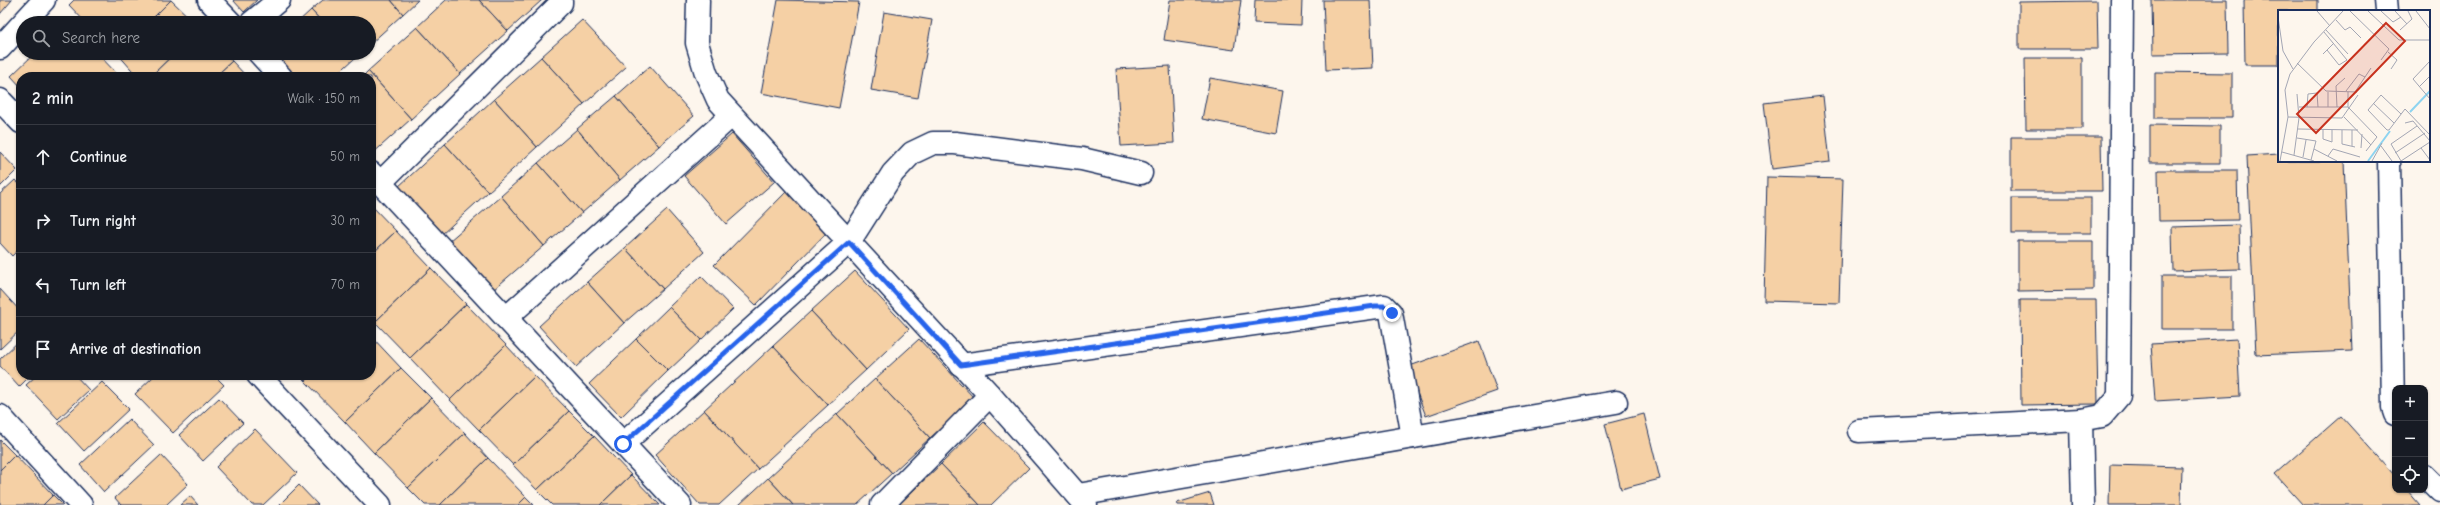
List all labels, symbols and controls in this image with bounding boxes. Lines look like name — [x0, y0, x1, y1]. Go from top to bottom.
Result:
inset map — [2278, 10, 2430, 162]
search box — [16, 16, 376, 60]
icon: search — [30, 27, 52, 49]
text: Search here — [62, 29, 140, 47]
text: 2 min — [32, 89, 73, 108]
text: Walk · 150 m — [288, 91, 360, 106]
icon: ahead — [32, 146, 54, 168]
text: Continue — [70, 148, 127, 166]
text: 50 m — [330, 149, 360, 164]
icon: right — [32, 210, 54, 232]
text: Turn right — [70, 212, 136, 230]
text: 30 m — [330, 213, 360, 228]
icon: left — [32, 274, 54, 296]
text: Turn left — [70, 276, 126, 294]
text: 70 m — [331, 277, 360, 292]
route end — [1383, 304, 1401, 322]
icon: arrive — [32, 338, 54, 360]
text: Arrive at destination — [70, 340, 201, 358]
map controls — [2392, 385, 2428, 493]
button: + — [2392, 385, 2428, 421]
button: − — [2392, 421, 2428, 457]
route start — [614, 435, 632, 453]
button: locate — [2392, 457, 2428, 493]

